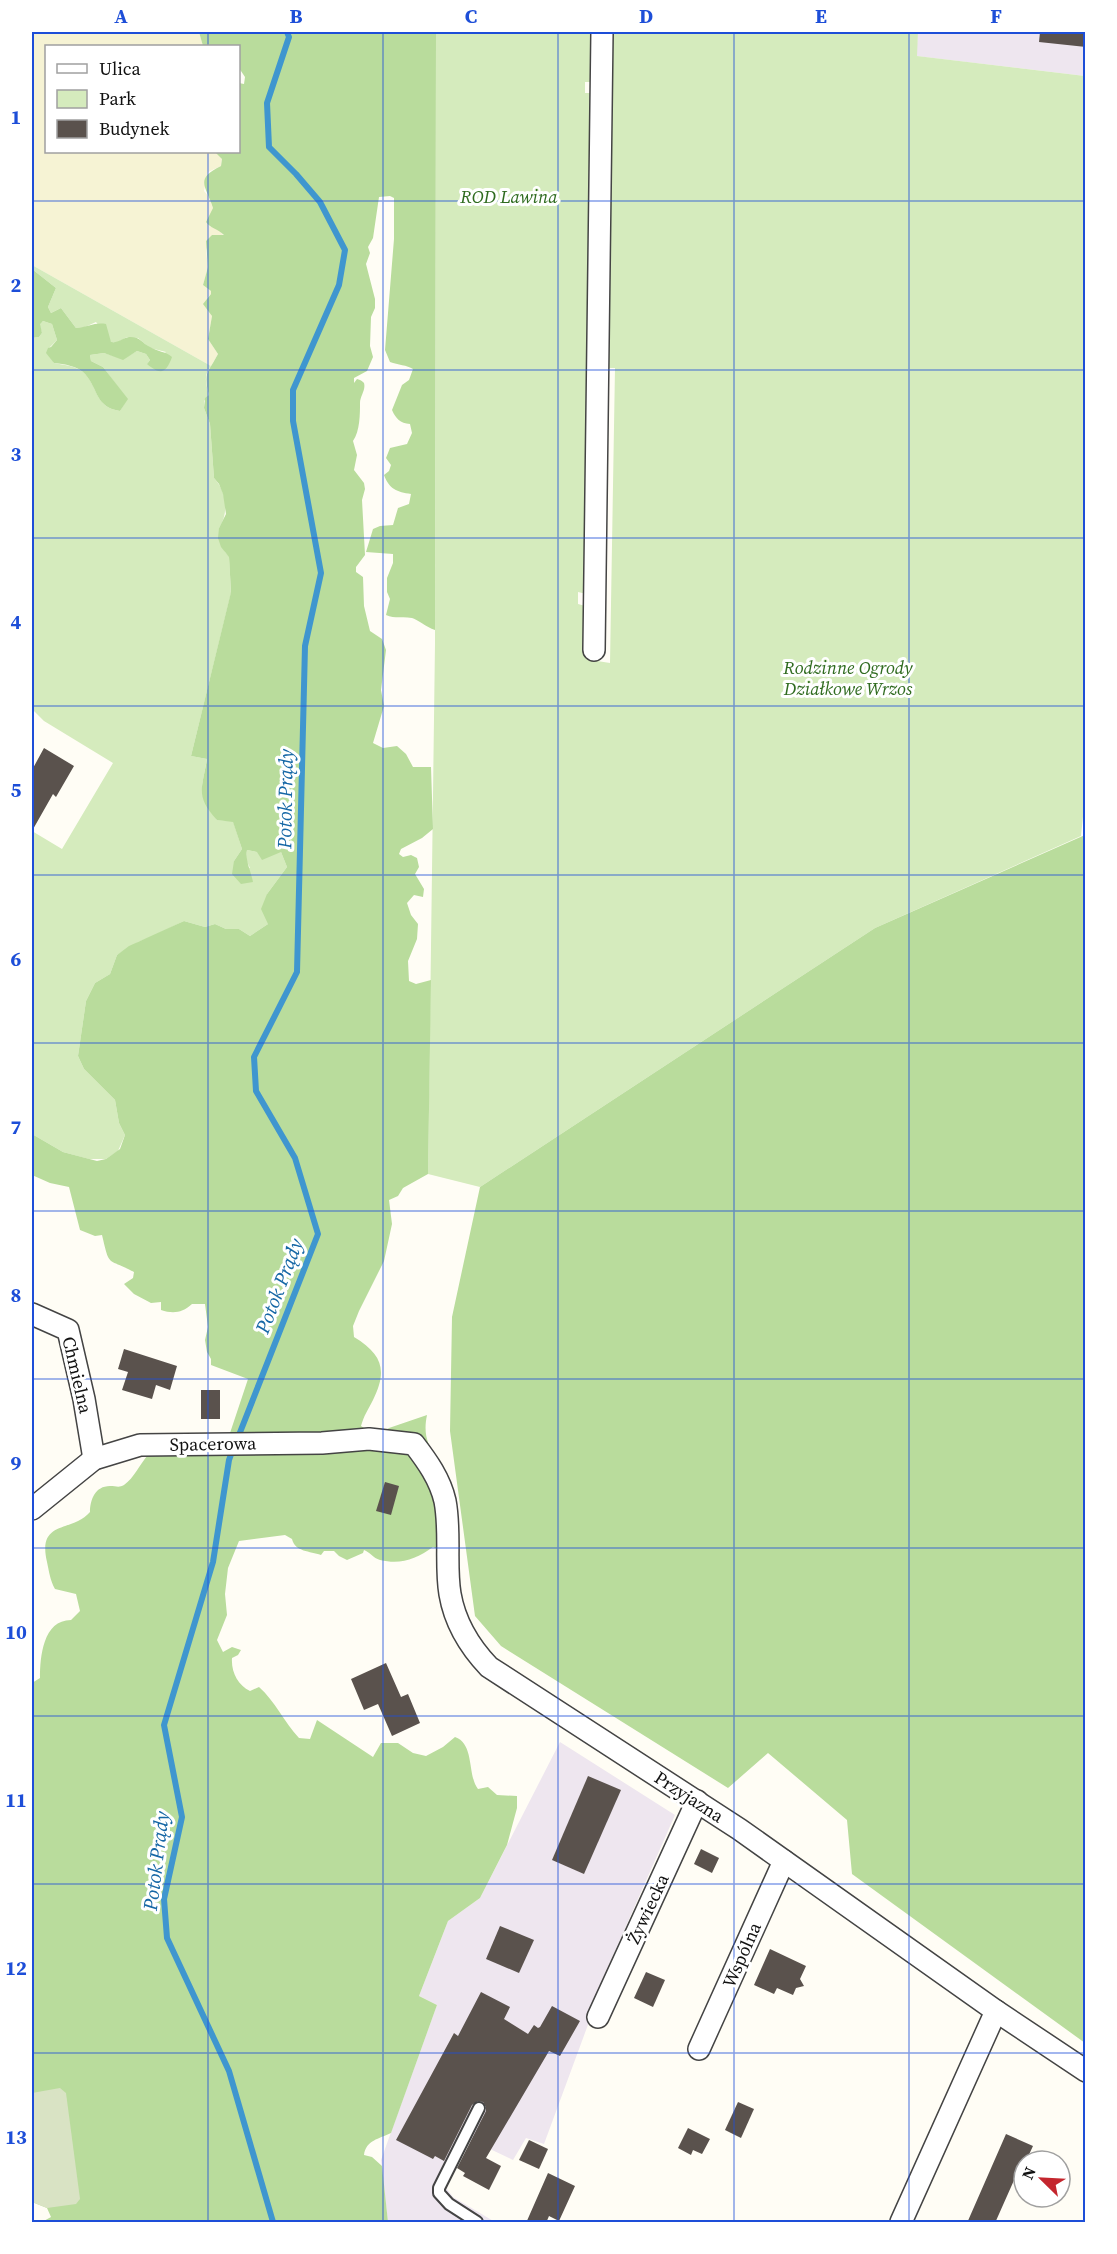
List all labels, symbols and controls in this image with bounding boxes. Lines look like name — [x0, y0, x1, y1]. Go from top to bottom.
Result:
text: A — [114, 2, 128, 30]
text: B — [289, 2, 303, 30]
text: C — [465, 2, 477, 30]
text: D — [639, 2, 653, 30]
text: E — [815, 2, 827, 30]
text: F — [990, 2, 1002, 30]
legend — [45, 45, 240, 153]
text: Ulica — [99, 56, 142, 81]
text: Park — [99, 86, 136, 111]
text: 1 — [11, 103, 21, 131]
text: Budynek — [99, 116, 169, 141]
park label: ROD Lawina — [459, 184, 558, 209]
text: 2 — [11, 271, 22, 299]
text: 3 — [11, 440, 22, 468]
text: 4 — [11, 608, 22, 636]
park label: Rodzinne Ogrody Działkowe Wrzos — [782, 655, 913, 701]
water label: Potok Prądy — [270, 748, 300, 850]
text: 5 — [11, 776, 22, 804]
text: 6 — [11, 945, 22, 973]
text: 7 — [11, 1113, 22, 1141]
water label: Potok Prądy — [248, 1234, 310, 1338]
text: 8 — [11, 1281, 21, 1309]
street label: Chmielna — [57, 1334, 99, 1417]
street label: Spacerowa — [169, 1430, 257, 1457]
text: 9 — [11, 1449, 22, 1477]
text: 10 — [5, 1618, 27, 1646]
street label: Przyjazna — [650, 1765, 729, 1829]
text: 11 — [5, 1786, 27, 1814]
water label: Potok Prądy — [136, 1809, 176, 1913]
street label: Żywiecka — [620, 1869, 675, 1948]
street label: Wspólna — [716, 1917, 767, 1992]
text: 12 — [5, 1954, 27, 1982]
text: 13 — [5, 2123, 27, 2151]
north arrow — [1012, 2149, 1072, 2209]
text: N — [1016, 2163, 1041, 2183]

